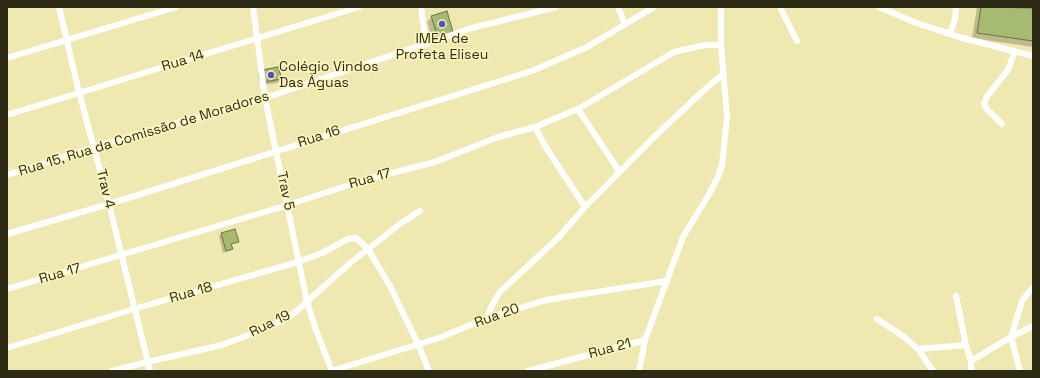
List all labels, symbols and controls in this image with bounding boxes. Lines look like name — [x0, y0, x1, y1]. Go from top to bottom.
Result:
marker: IMEA de Profeta Eliseu — [437, 19, 447, 29]
place label: IMEA de Profeta Eliseu — [396, 31, 488, 64]
street label: Rua 14 — [160, 47, 206, 75]
place label: Colégio Vindos Das Águas — [279, 59, 379, 92]
marker: Colégio Vindos Das Águas — [266, 70, 276, 80]
street label: Rua 15, Rua da Comissão de Moradores — [17, 88, 271, 180]
street label: Rua 16 — [296, 122, 342, 152]
street label: Rua 17 — [347, 165, 393, 193]
street label: Trav 4 — [92, 168, 118, 210]
street label: Trav 5 — [273, 170, 297, 212]
street label: Rua 17 — [37, 260, 83, 288]
street label: Rua 18 — [168, 279, 214, 307]
street label: Rua 20 — [472, 300, 522, 332]
street label: Rua 19 — [247, 307, 293, 341]
street label: Rua 21 — [587, 335, 633, 363]

